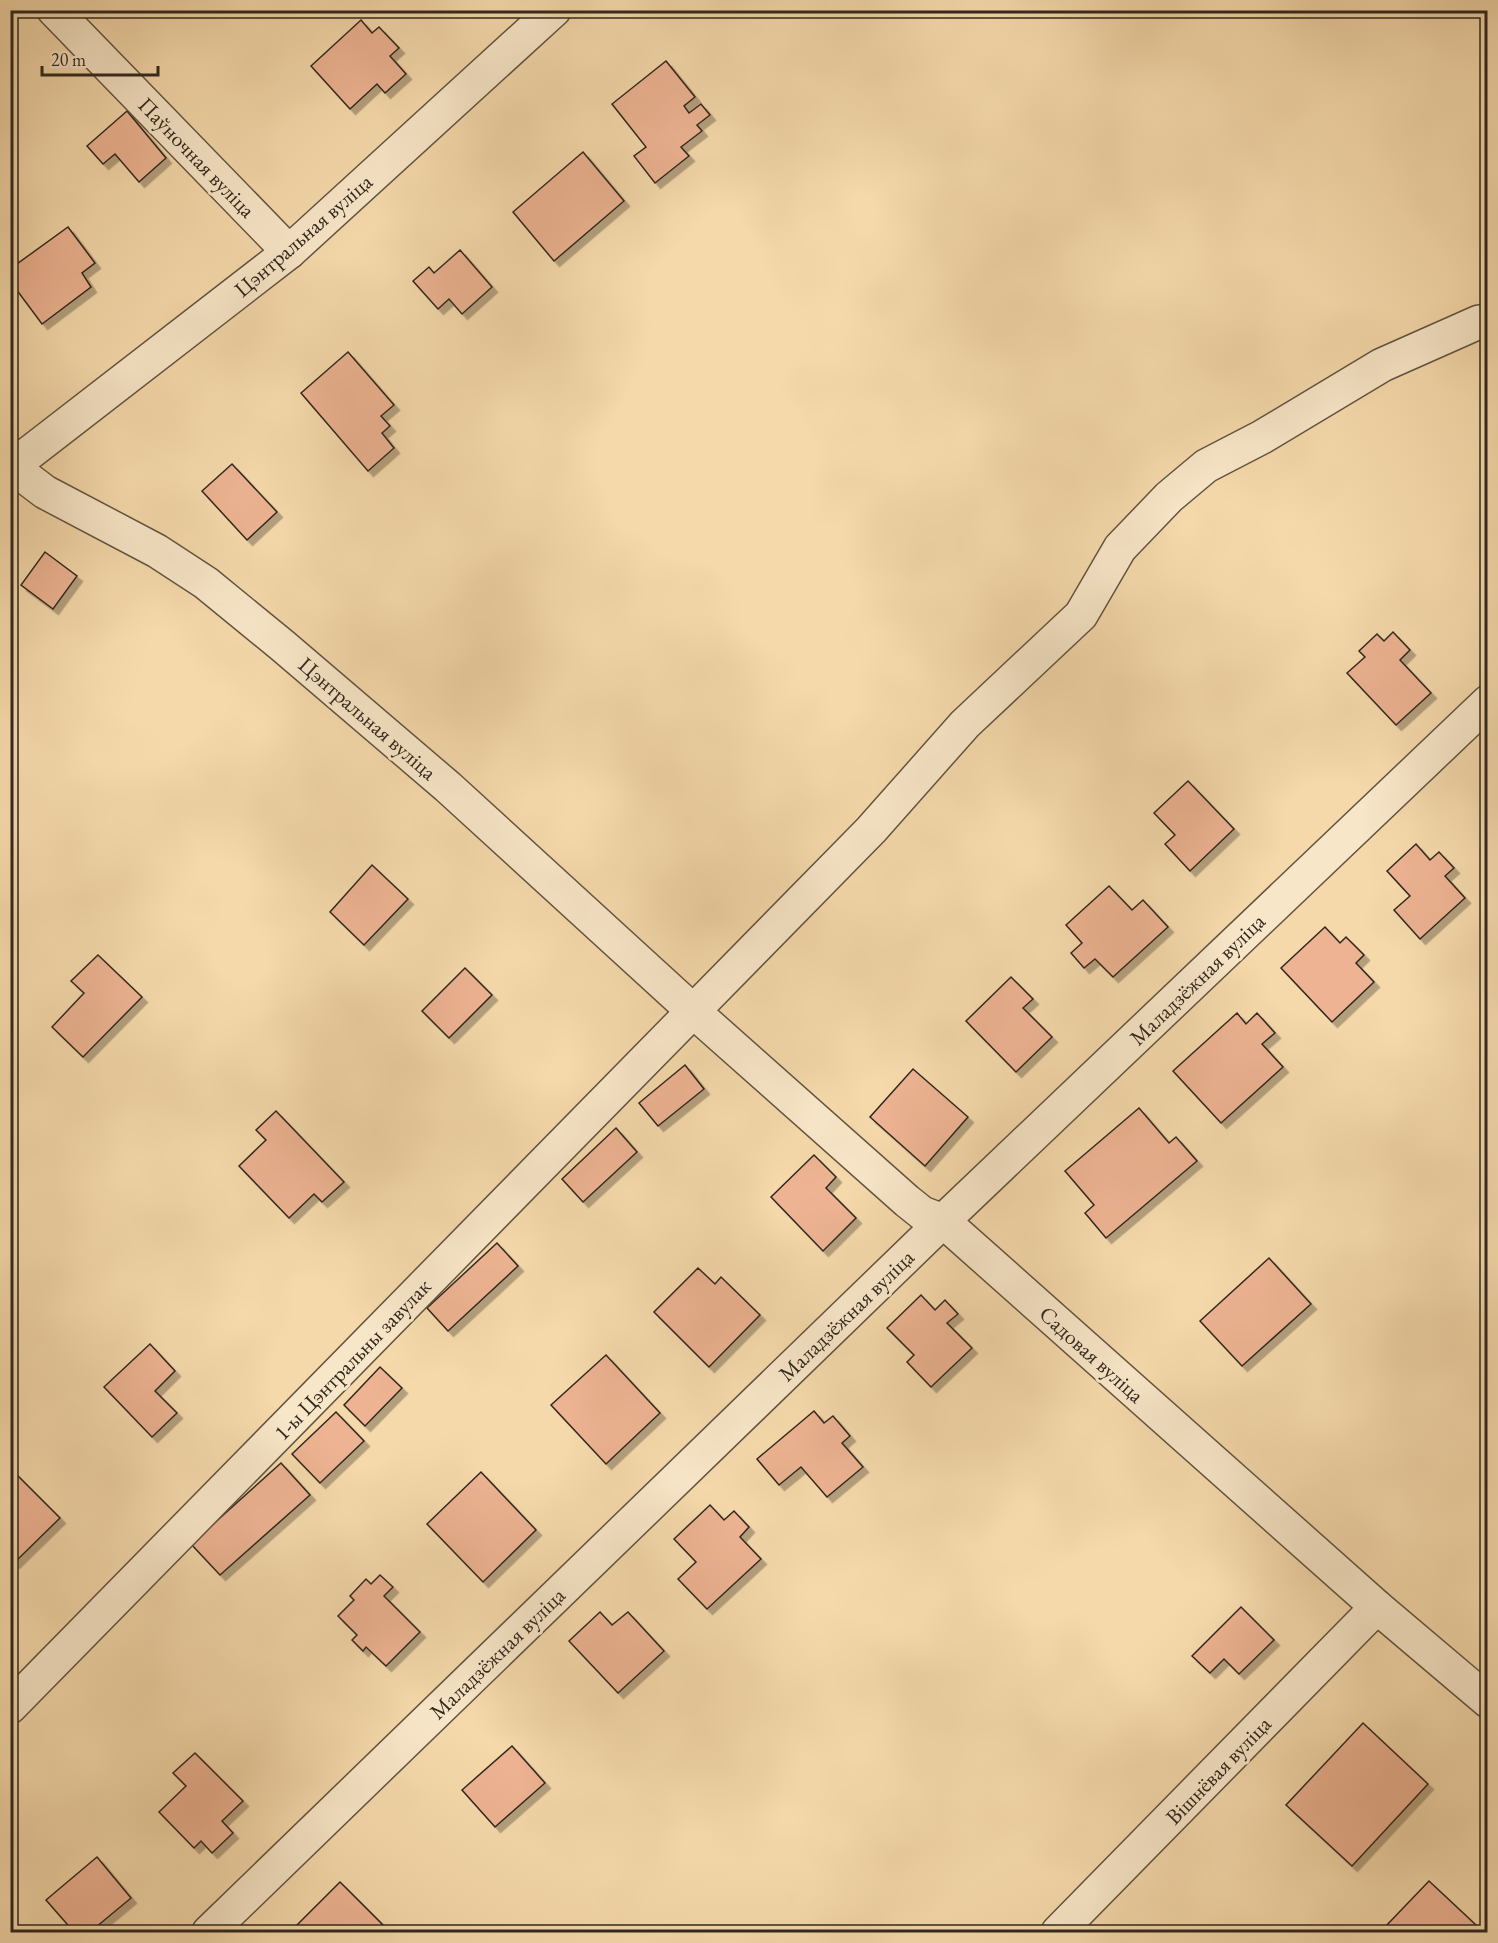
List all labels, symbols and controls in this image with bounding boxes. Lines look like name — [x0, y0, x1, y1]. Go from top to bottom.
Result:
scale bar — [42, 39, 158, 77]
text: 20 m — [51, 48, 86, 71]
street label: Паўночная вуліца — [132, 91, 262, 224]
street label: Цэнтральная вуліца — [228, 167, 379, 303]
street label: Цэнтральная вуліца — [292, 650, 443, 787]
street label: Маладзёжная вуліца — [1123, 907, 1272, 1052]
street label: Маладзёжная вуліца — [772, 1243, 921, 1388]
street label: 1-ы Цэнтральны завулак — [267, 1272, 438, 1447]
street label: Садовая вуліца — [1033, 1300, 1150, 1409]
street label: Маладзёжная вуліца — [423, 1581, 572, 1726]
street label: Вішнёвая вуліца — [1159, 1710, 1278, 1831]

